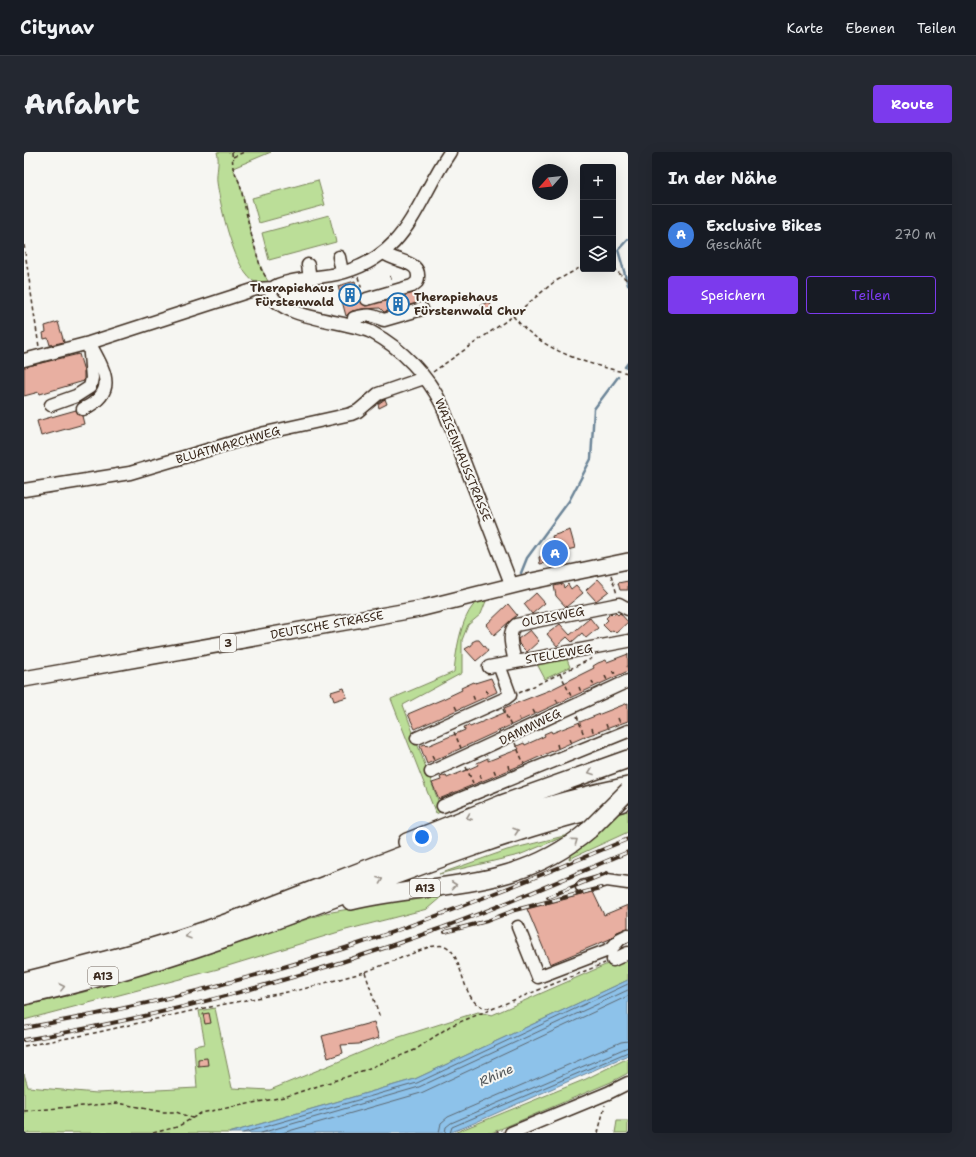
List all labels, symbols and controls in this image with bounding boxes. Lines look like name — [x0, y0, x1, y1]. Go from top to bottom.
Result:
text: Citynav — [20, 15, 94, 40]
text: Karte — [787, 19, 824, 37]
text: Ebenen — [846, 19, 895, 37]
text: Teilen — [917, 19, 956, 37]
text: Anfahrt — [24, 85, 140, 123]
button: Route — [873, 85, 952, 123]
north arrow — [532, 164, 568, 200]
map controls — [580, 164, 616, 272]
button: + — [580, 164, 616, 200]
text: In der Nähe — [668, 167, 777, 189]
button: − — [580, 200, 616, 236]
text: Exclusive Bikes — [706, 216, 822, 236]
text: A — [676, 226, 686, 243]
text: 270 m — [894, 226, 936, 243]
button: layers — [580, 236, 616, 272]
text: Geschäft — [706, 236, 762, 253]
button: Speichern — [668, 276, 798, 314]
button: Teilen — [806, 276, 936, 314]
place label: Therapiehaus Fürstenwald — [250, 280, 334, 310]
building icon: Therapiehaus Fürstenwald — [337, 282, 363, 308]
place label: Therapiehaus Fürstenwald Chur — [414, 289, 527, 319]
building icon: Therapiehaus Fürstenwald Chur — [385, 291, 411, 317]
street label: WAISENHAUSSTRASSE — [431, 396, 495, 524]
street label: BLUATMARCHWEG — [174, 422, 282, 468]
pin: A — [542, 538, 568, 568]
street label: OLDISWEG — [520, 603, 586, 631]
street label: DEUTSCHE STRASSE — [269, 607, 385, 643]
road number: 3 — [220, 634, 236, 652]
street label: STELLEWEG — [524, 640, 594, 668]
street label: DAMMWEG — [496, 705, 564, 749]
one-way arrow — [588, 768, 595, 776]
one-way arrow — [466, 812, 473, 820]
your location — [412, 827, 432, 847]
one-way arrow — [512, 827, 519, 836]
one-way arrow — [570, 839, 577, 846]
one-way arrow — [377, 876, 384, 884]
road number: A13 — [410, 879, 440, 897]
one-way arrow — [451, 881, 457, 890]
one-way arrow — [185, 931, 192, 940]
road number: A13 — [88, 967, 118, 985]
one-way arrow — [59, 984, 65, 992]
water label: Rhine — [476, 1060, 516, 1090]

